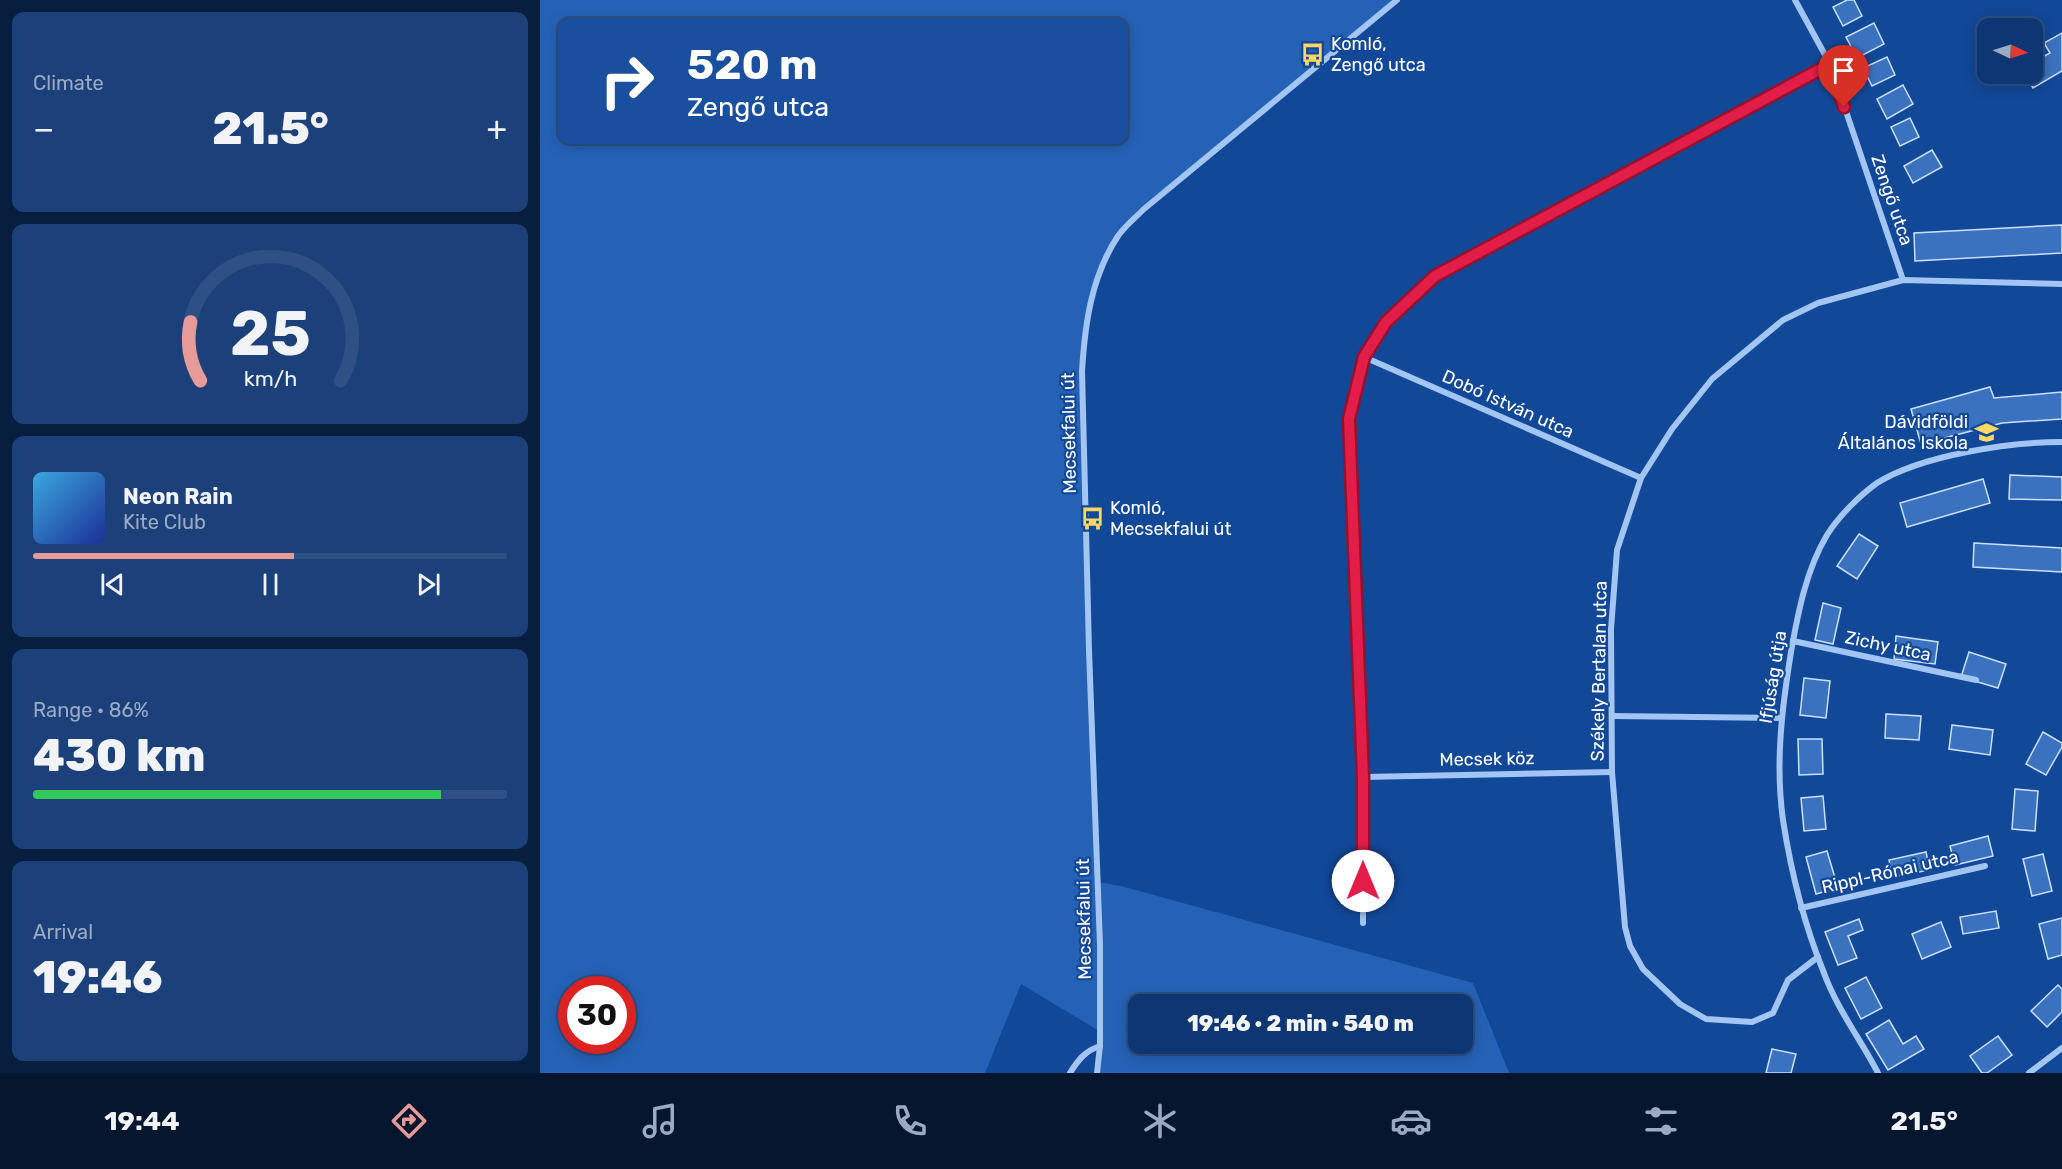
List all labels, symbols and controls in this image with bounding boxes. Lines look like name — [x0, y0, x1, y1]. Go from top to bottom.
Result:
north arrow — [1977, 18, 2043, 84]
map controls — [1977, 18, 2043, 84]
place label: Komló, Zengő utca — [1331, 33, 1426, 76]
text: 520 m — [687, 40, 817, 90]
bus stop icon: Komló, Zengő utca — [1300, 41, 1326, 67]
icon: right — [588, 42, 666, 120]
pin — [1818, 45, 1869, 107]
icon: arrive — [1827, 54, 1860, 87]
text: Climate — [33, 71, 104, 95]
text: Zengő utca — [687, 91, 829, 123]
text: 21.5° — [212, 102, 329, 155]
text: − — [33, 109, 54, 148]
text: + — [486, 109, 507, 148]
street label: Zengő utca — [1866, 152, 1918, 248]
text: 25 — [230, 297, 310, 371]
street label: Dobó István utca — [1439, 365, 1577, 443]
text: km/h — [243, 367, 297, 392]
street label: Mecsekfalui út — [1057, 372, 1081, 494]
place label: Dávidföldi Általános Iskola — [1838, 411, 1968, 454]
school or university icon: Dávidföldi Általános Iskola — [1973, 419, 1999, 445]
text: Neon Rain — [123, 483, 233, 510]
place label: Komló, Mecsekfalui út — [1110, 497, 1231, 540]
bus stop icon: Komló, Mecsekfalui út — [1079, 505, 1105, 531]
text: Kite Club — [123, 510, 206, 534]
icon: previous — [96, 568, 129, 601]
icon: pause — [254, 568, 287, 601]
icon: next — [412, 568, 445, 601]
street label: Székely Bertalan utca — [1586, 580, 1612, 762]
street label: Zichy utca — [1843, 626, 1933, 666]
street label: Ifjúság útja — [1755, 629, 1791, 725]
text: Range · 86% — [33, 698, 149, 722]
text: 430 km — [33, 729, 206, 782]
street label: Mecsek köz — [1439, 747, 1535, 771]
street label: Rippl-Rónai utca — [1819, 846, 1961, 898]
position arrow — [1331, 849, 1395, 913]
street label: Mecsekfalui út — [1072, 858, 1096, 980]
text: Arrival — [33, 920, 93, 944]
text: 19:46 — [33, 951, 162, 1004]
speed limit sign: 30 — [558, 976, 636, 1054]
text: 19:46 · 2 min · 540 m — [1187, 1010, 1414, 1037]
icon: directions — [388, 1100, 430, 1142]
icon: music — [639, 1100, 681, 1142]
icon: phone — [889, 1100, 931, 1142]
icon: climate — [1139, 1100, 1181, 1142]
icon: car — [1390, 1100, 1432, 1142]
icon: filters — [1640, 1100, 1682, 1142]
text: 19:44 — [104, 1105, 180, 1137]
text: 21.5° — [1891, 1105, 1958, 1137]

